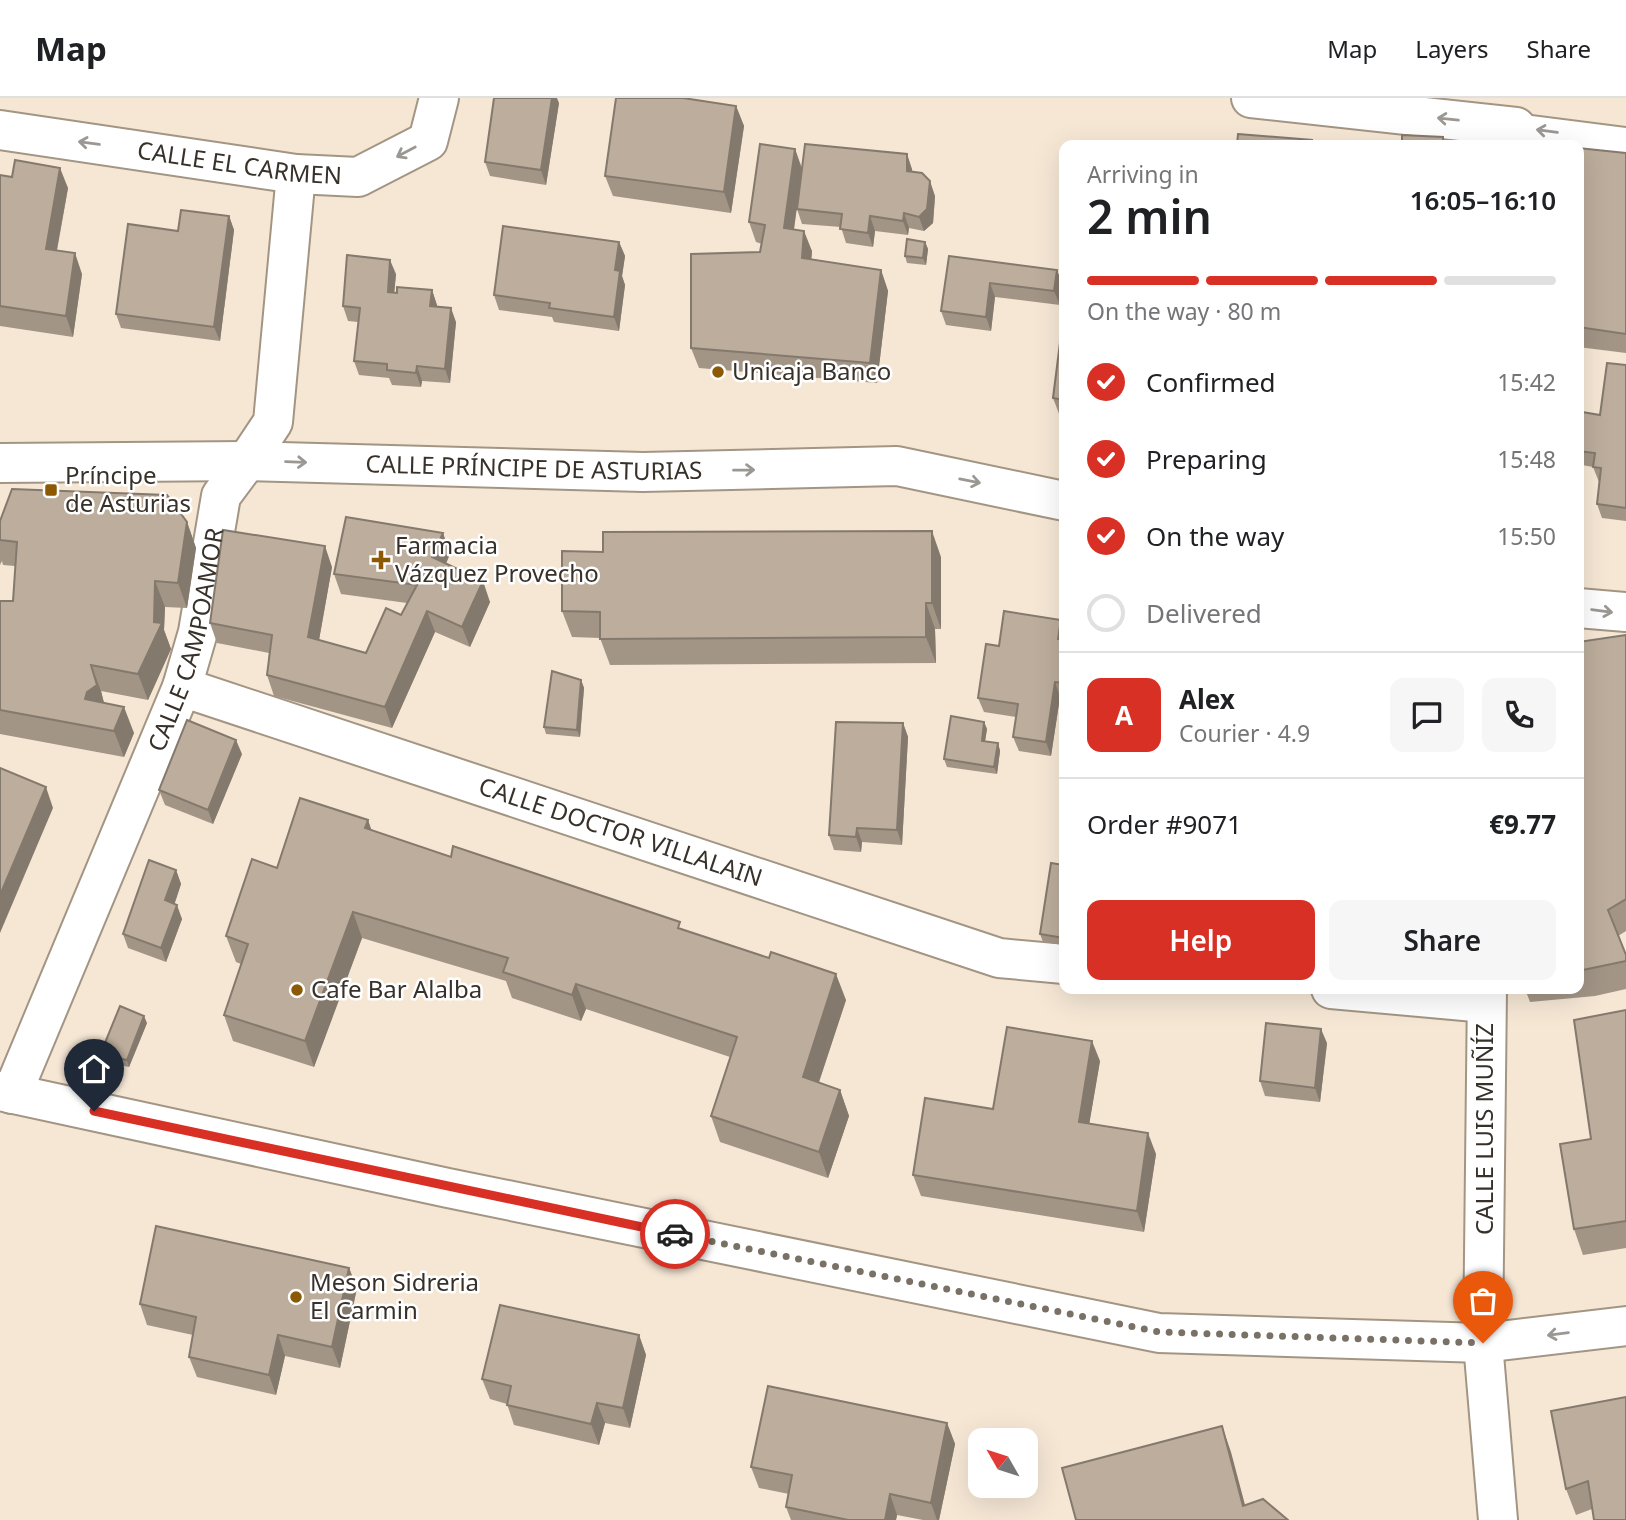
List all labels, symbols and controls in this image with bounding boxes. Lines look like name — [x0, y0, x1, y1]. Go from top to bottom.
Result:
text: Map — [35, 26, 107, 71]
text: Map — [1327, 32, 1377, 65]
text: Layers — [1415, 32, 1489, 65]
text: Share — [1527, 32, 1591, 65]
one-way arrow — [1437, 113, 1460, 126]
one-way arrow — [1536, 124, 1559, 137]
street label: CALLE EL CARMEN — [135, 133, 343, 191]
one-way arrow — [79, 136, 101, 149]
one-way arrow — [396, 145, 417, 159]
text: Arriving in — [1087, 158, 1199, 190]
text: 16:05–16:10 — [1410, 182, 1556, 218]
text: 2 min — [1087, 185, 1212, 247]
text: On the way · 80 m — [1087, 295, 1281, 327]
place label: Unicaja Banco — [732, 354, 891, 387]
icon: check — [1087, 363, 1125, 401]
marker: Unicaja Banco — [710, 364, 726, 380]
text: Confirmed — [1146, 364, 1276, 400]
text: 15:42 — [1497, 366, 1556, 398]
icon: check — [1087, 440, 1125, 478]
text: Preparing — [1146, 441, 1267, 477]
text: 15:48 — [1497, 443, 1556, 475]
street label: CALLE PRÍNCIPE DE ASTURIAS — [365, 446, 703, 487]
one-way arrow — [284, 456, 307, 469]
place label: Príncipe de Asturias — [65, 458, 191, 519]
one-way arrow — [732, 463, 755, 476]
one-way arrow — [958, 475, 981, 488]
marker: Príncipe de Asturias — [43, 482, 59, 498]
icon: check — [1087, 517, 1125, 555]
text: On the way — [1146, 518, 1284, 554]
text: 15:50 — [1497, 520, 1556, 552]
street label: CALLE CAMPOAMOR — [139, 525, 230, 756]
place label: Farmacia Vázquez Provecho — [395, 528, 599, 589]
marker: Farmacia Vázquez Provecho — [373, 552, 389, 568]
text: Delivered — [1146, 595, 1262, 631]
one-way arrow — [1590, 605, 1613, 618]
button: chat — [1390, 678, 1464, 752]
button: phone — [1482, 678, 1556, 752]
text: Alex — [1179, 681, 1235, 717]
text: A — [1115, 697, 1133, 733]
text: Courier · 4.9 — [1179, 717, 1310, 749]
street label: CALLE DOCTOR VILLALAIN — [475, 769, 767, 893]
text: Order #9071 — [1087, 806, 1242, 842]
text: €9.77 — [1489, 806, 1556, 842]
button: Help — [1087, 900, 1315, 980]
button: Share — [1329, 900, 1556, 980]
place label: Cafe Bar Alalba — [311, 972, 482, 1005]
marker: Cafe Bar Alalba — [289, 982, 305, 998]
street label: CALLE LUIS MUÑÍZ — [1467, 1023, 1500, 1235]
pin — [64, 1039, 124, 1111]
icon: home — [75, 1050, 113, 1088]
courier — [640, 1199, 710, 1269]
icon: car — [656, 1215, 694, 1253]
place label: Meson Sidreria El Carmin — [310, 1265, 479, 1326]
pin — [1453, 1271, 1513, 1343]
icon: bag — [1464, 1282, 1502, 1320]
marker: Meson Sidreria El Carmin — [288, 1289, 304, 1305]
one-way arrow — [1547, 1328, 1570, 1341]
north arrow — [968, 1428, 1038, 1498]
map controls — [968, 1428, 1038, 1498]

